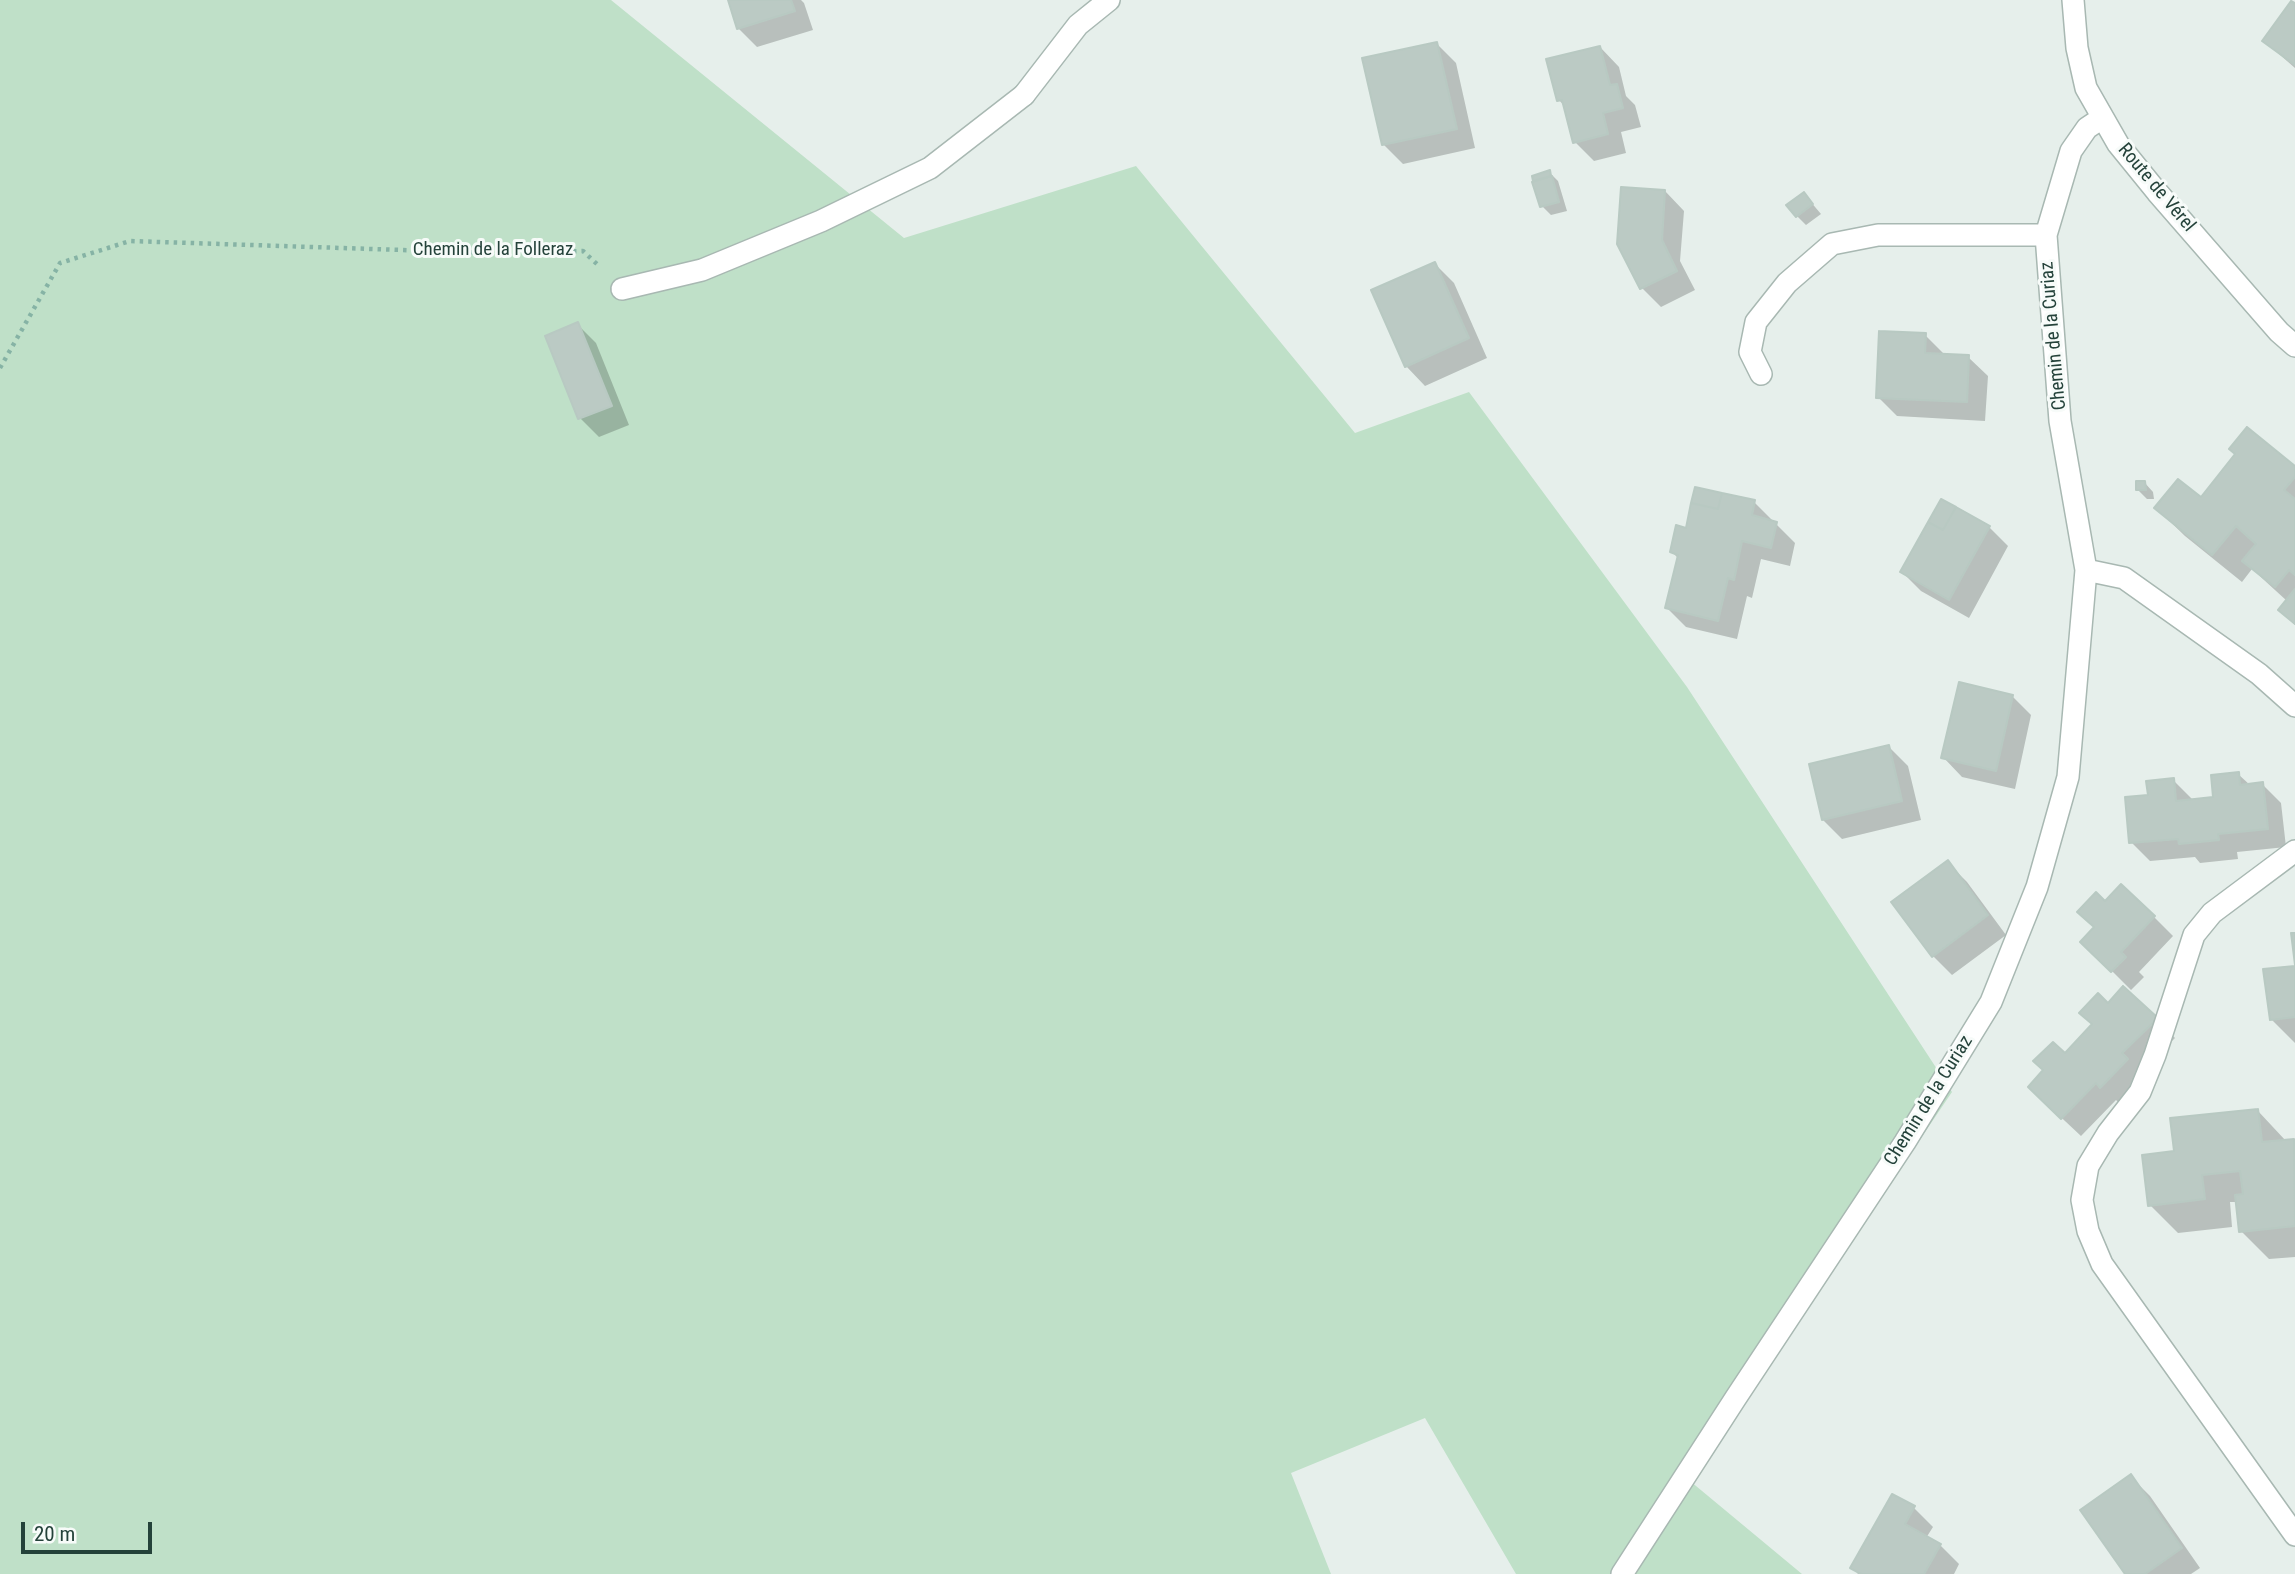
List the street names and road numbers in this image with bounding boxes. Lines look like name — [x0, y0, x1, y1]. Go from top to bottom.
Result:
street label: Route de Vérel — [2112, 139, 2200, 237]
street label: Chemin de la Folleraz — [413, 239, 573, 261]
street label: Chemin de la Curiaz — [2036, 261, 2072, 411]
street label: Chemin de la Curiaz — [1880, 1032, 1978, 1170]

